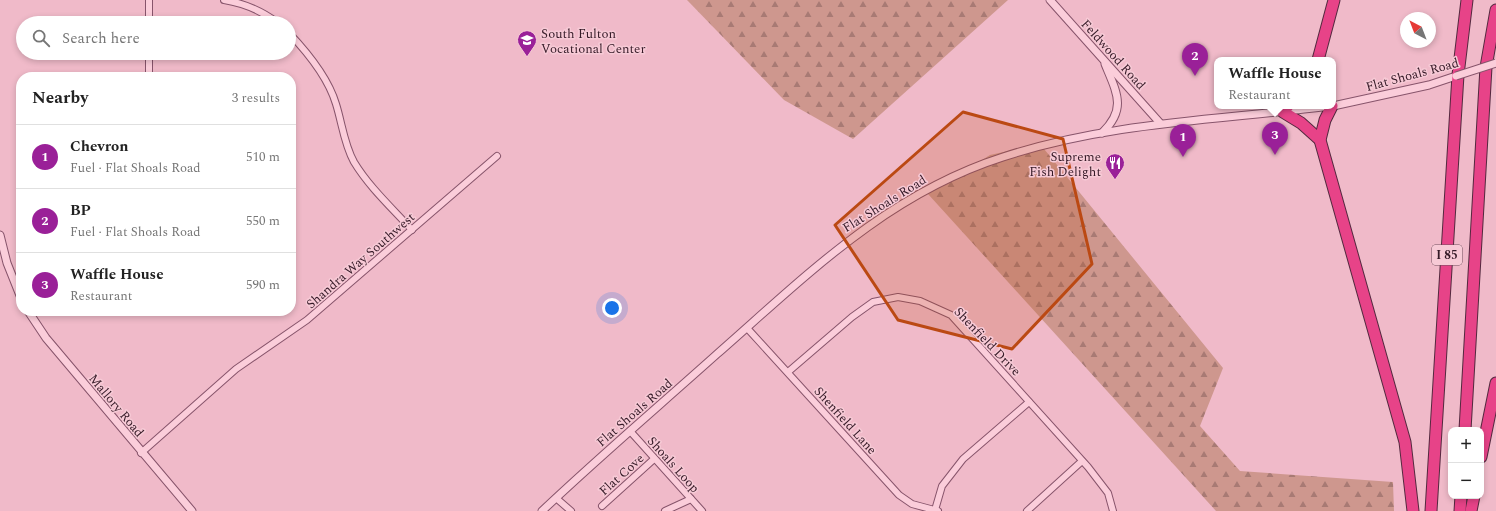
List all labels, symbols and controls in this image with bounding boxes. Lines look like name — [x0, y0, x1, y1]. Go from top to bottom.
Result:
north arrow — [1400, 12, 1436, 48]
street label: Feldwood Road — [1076, 15, 1150, 94]
search box — [16, 16, 296, 60]
place label: South Fulton Vocational Center — [541, 24, 646, 59]
icon: search — [30, 27, 52, 49]
text: Search here — [62, 27, 140, 50]
school or university icon: South Fulton Vocational Center — [516, 29, 538, 57]
pin: 2 — [1182, 43, 1208, 76]
street label: Flat Shoals Road — [1364, 53, 1461, 97]
popup — [1214, 57, 1336, 109]
text: Waffle House — [1228, 62, 1322, 85]
text: Nearby — [32, 85, 88, 111]
text: Restaurant — [1228, 85, 1291, 105]
text: 3 results — [232, 88, 280, 108]
pin: 3 — [1262, 122, 1288, 155]
pin: 1 — [1170, 124, 1196, 157]
text: Chevron — [70, 135, 129, 158]
text: 1 — [41, 147, 49, 167]
text: 510 m — [246, 147, 280, 167]
place label: Supreme Fish Delight — [1029, 147, 1101, 182]
restaurant icon: Supreme Fish Delight — [1104, 152, 1126, 180]
text: Fuel · Flat Shoals Road — [70, 158, 201, 178]
street label: Flat Shoals Road — [839, 170, 930, 238]
text: BP — [70, 199, 91, 222]
street label: Shandra Way Southwest — [302, 208, 420, 314]
text: 2 — [41, 211, 49, 231]
text: 550 m — [246, 211, 280, 231]
text: Fuel · Flat Shoals Road — [70, 222, 201, 242]
road number: I 85 — [1432, 245, 1462, 265]
text: Waffle House — [70, 263, 164, 286]
text: 3 — [41, 275, 49, 295]
text: 590 m — [246, 275, 280, 295]
text: Restaurant — [70, 286, 132, 306]
your location — [602, 298, 622, 318]
street label: Shenfield Drive — [949, 303, 1025, 381]
street label: Mallory Road — [84, 370, 149, 442]
street label: Flat Shoals Road — [592, 374, 677, 452]
street label: Shenfield Lane — [809, 382, 881, 459]
map controls — [1448, 427, 1484, 499]
button: + — [1448, 427, 1484, 463]
street label: Shoals Loop — [642, 432, 704, 497]
street label: Flat Cove — [595, 449, 649, 500]
button: − — [1448, 463, 1484, 499]

